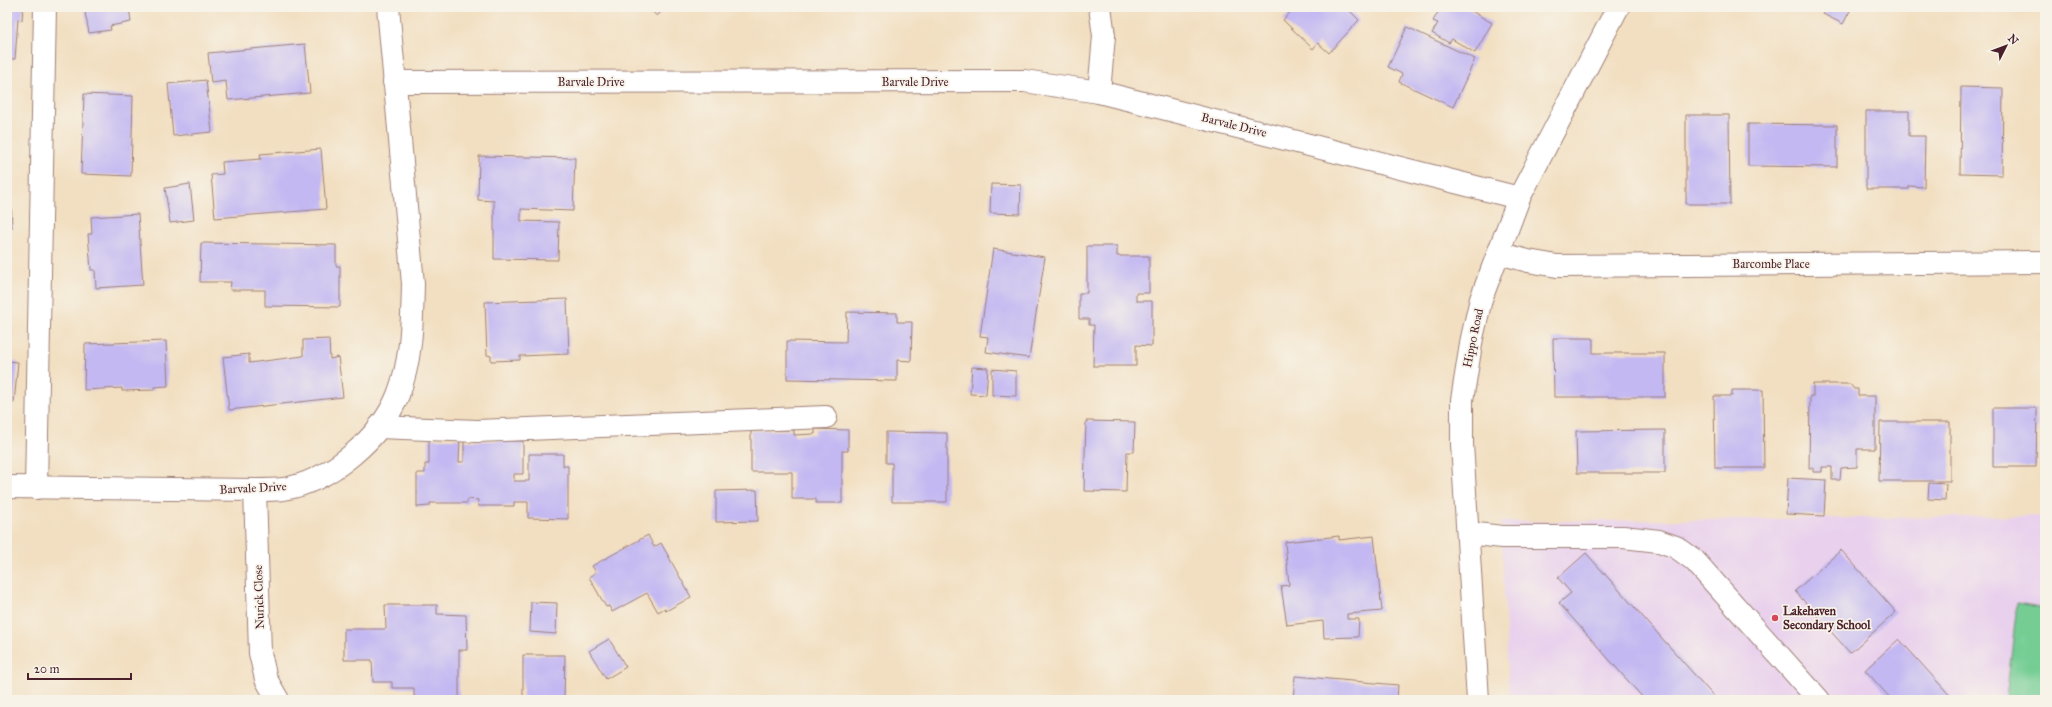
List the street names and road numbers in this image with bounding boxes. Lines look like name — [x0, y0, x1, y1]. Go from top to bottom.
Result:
street label: Barvale Drive — [558, 75, 624, 89]
street label: Barvale Drive — [882, 75, 948, 89]
street label: Barvale Drive — [1200, 110, 1268, 140]
street label: Barcombe Place — [1732, 257, 1810, 271]
street label: Hippo Road — [1460, 307, 1486, 369]
street label: Barvale Drive — [219, 479, 287, 497]
street label: Nurick Close — [251, 565, 267, 629]

